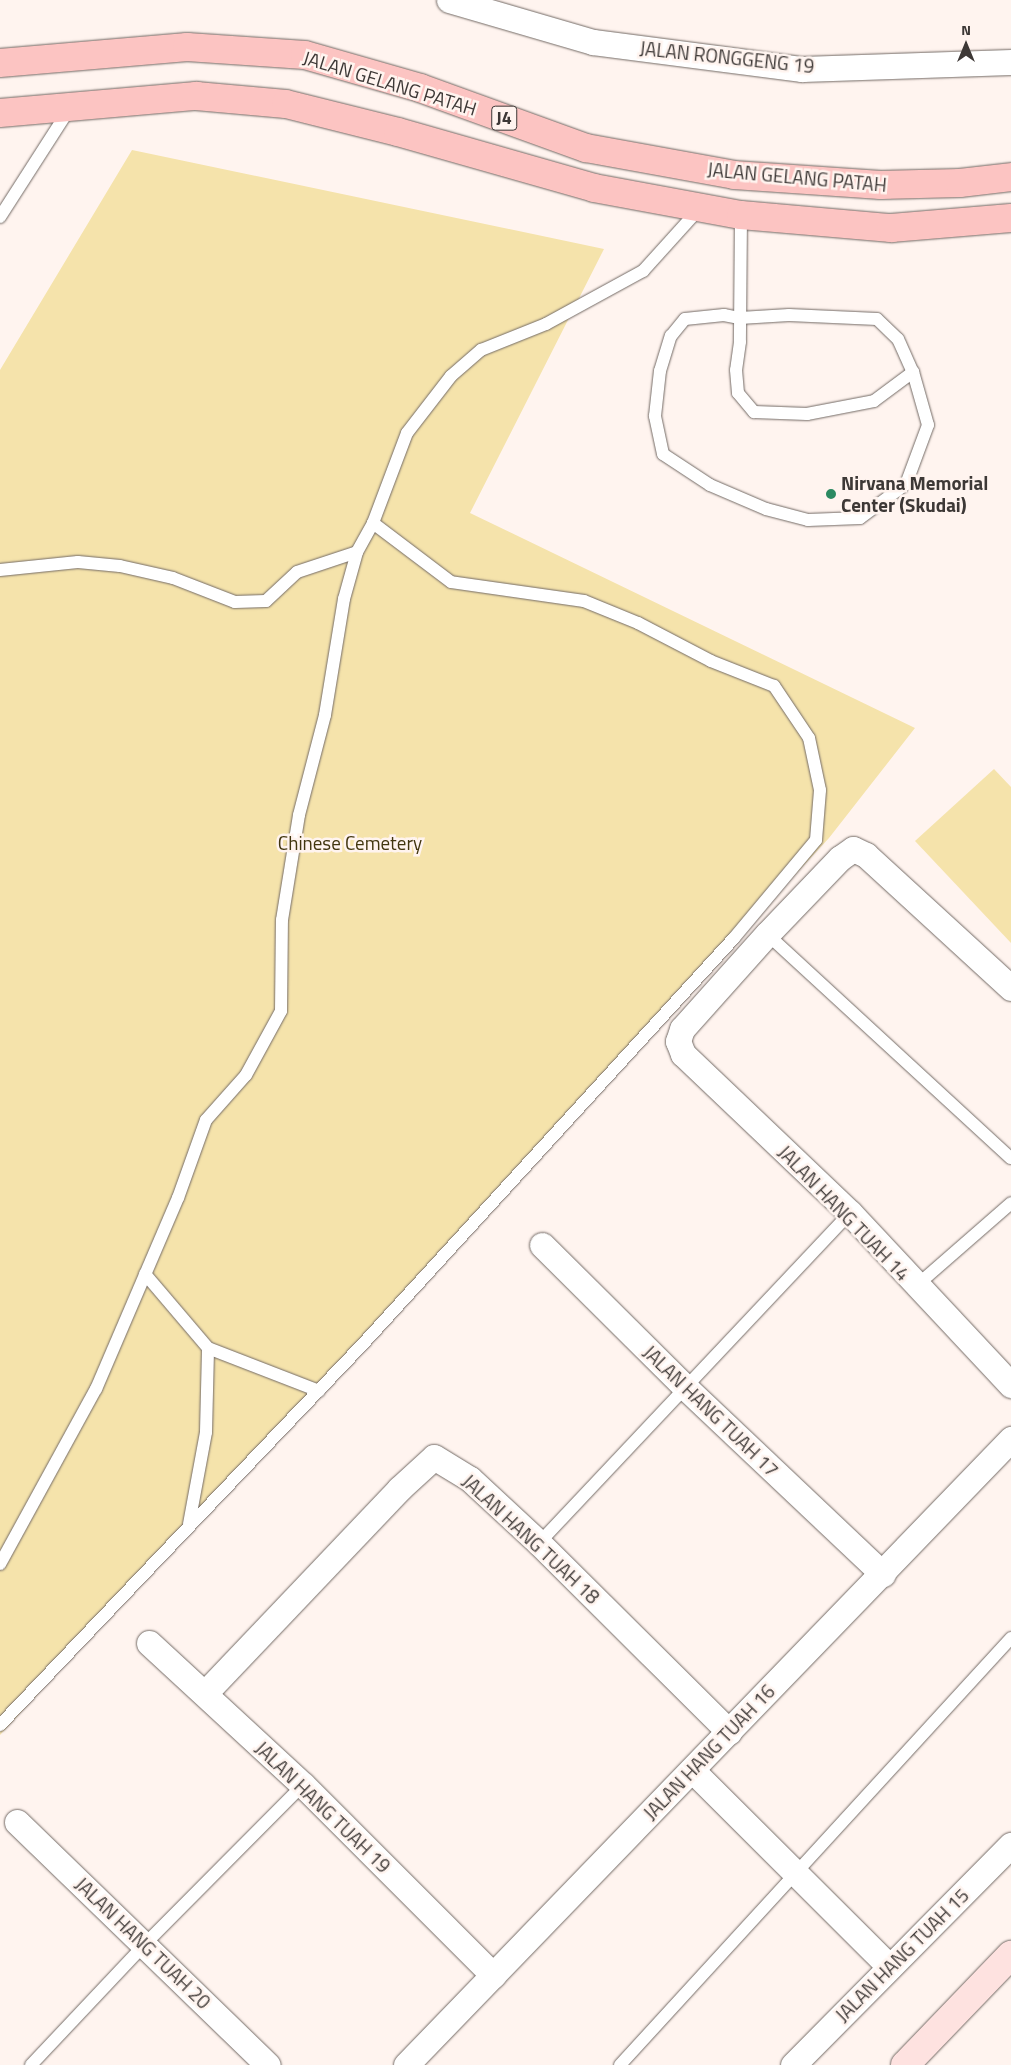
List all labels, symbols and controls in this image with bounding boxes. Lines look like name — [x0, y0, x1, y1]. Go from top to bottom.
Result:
text: N — [961, 19, 971, 40]
north arrow — [941, 20, 991, 70]
street label: JALAN RONGGENG 19 — [639, 37, 815, 77]
street label: JALAN GELANG PATAH — [301, 46, 479, 120]
road number: J4 — [490, 102, 518, 134]
street label: JALAN GELANG PATAH — [706, 158, 888, 196]
place label: Nirvana Memorial Center (Skudai) — [841, 472, 988, 516]
marker: Nirvana Memorial Center (Skudai) — [825, 488, 837, 500]
park label: Chinese Cemetery — [278, 832, 422, 854]
street label: JALAN HANG TUAH 14 — [774, 1141, 914, 1285]
street label: JALAN HANG TUAH 17 — [639, 1341, 783, 1481]
street label: JALAN HANG TUAH 18 — [458, 1470, 604, 1608]
street label: JALAN HANG TUAH 16 — [639, 1680, 779, 1824]
street label: JALAN HANG TUAH 19 — [251, 1737, 395, 1877]
street label: JALAN HANG TUAH 20 — [71, 1873, 215, 2013]
street label: JALAN HANG TUAH 15 — [831, 1884, 973, 2026]

